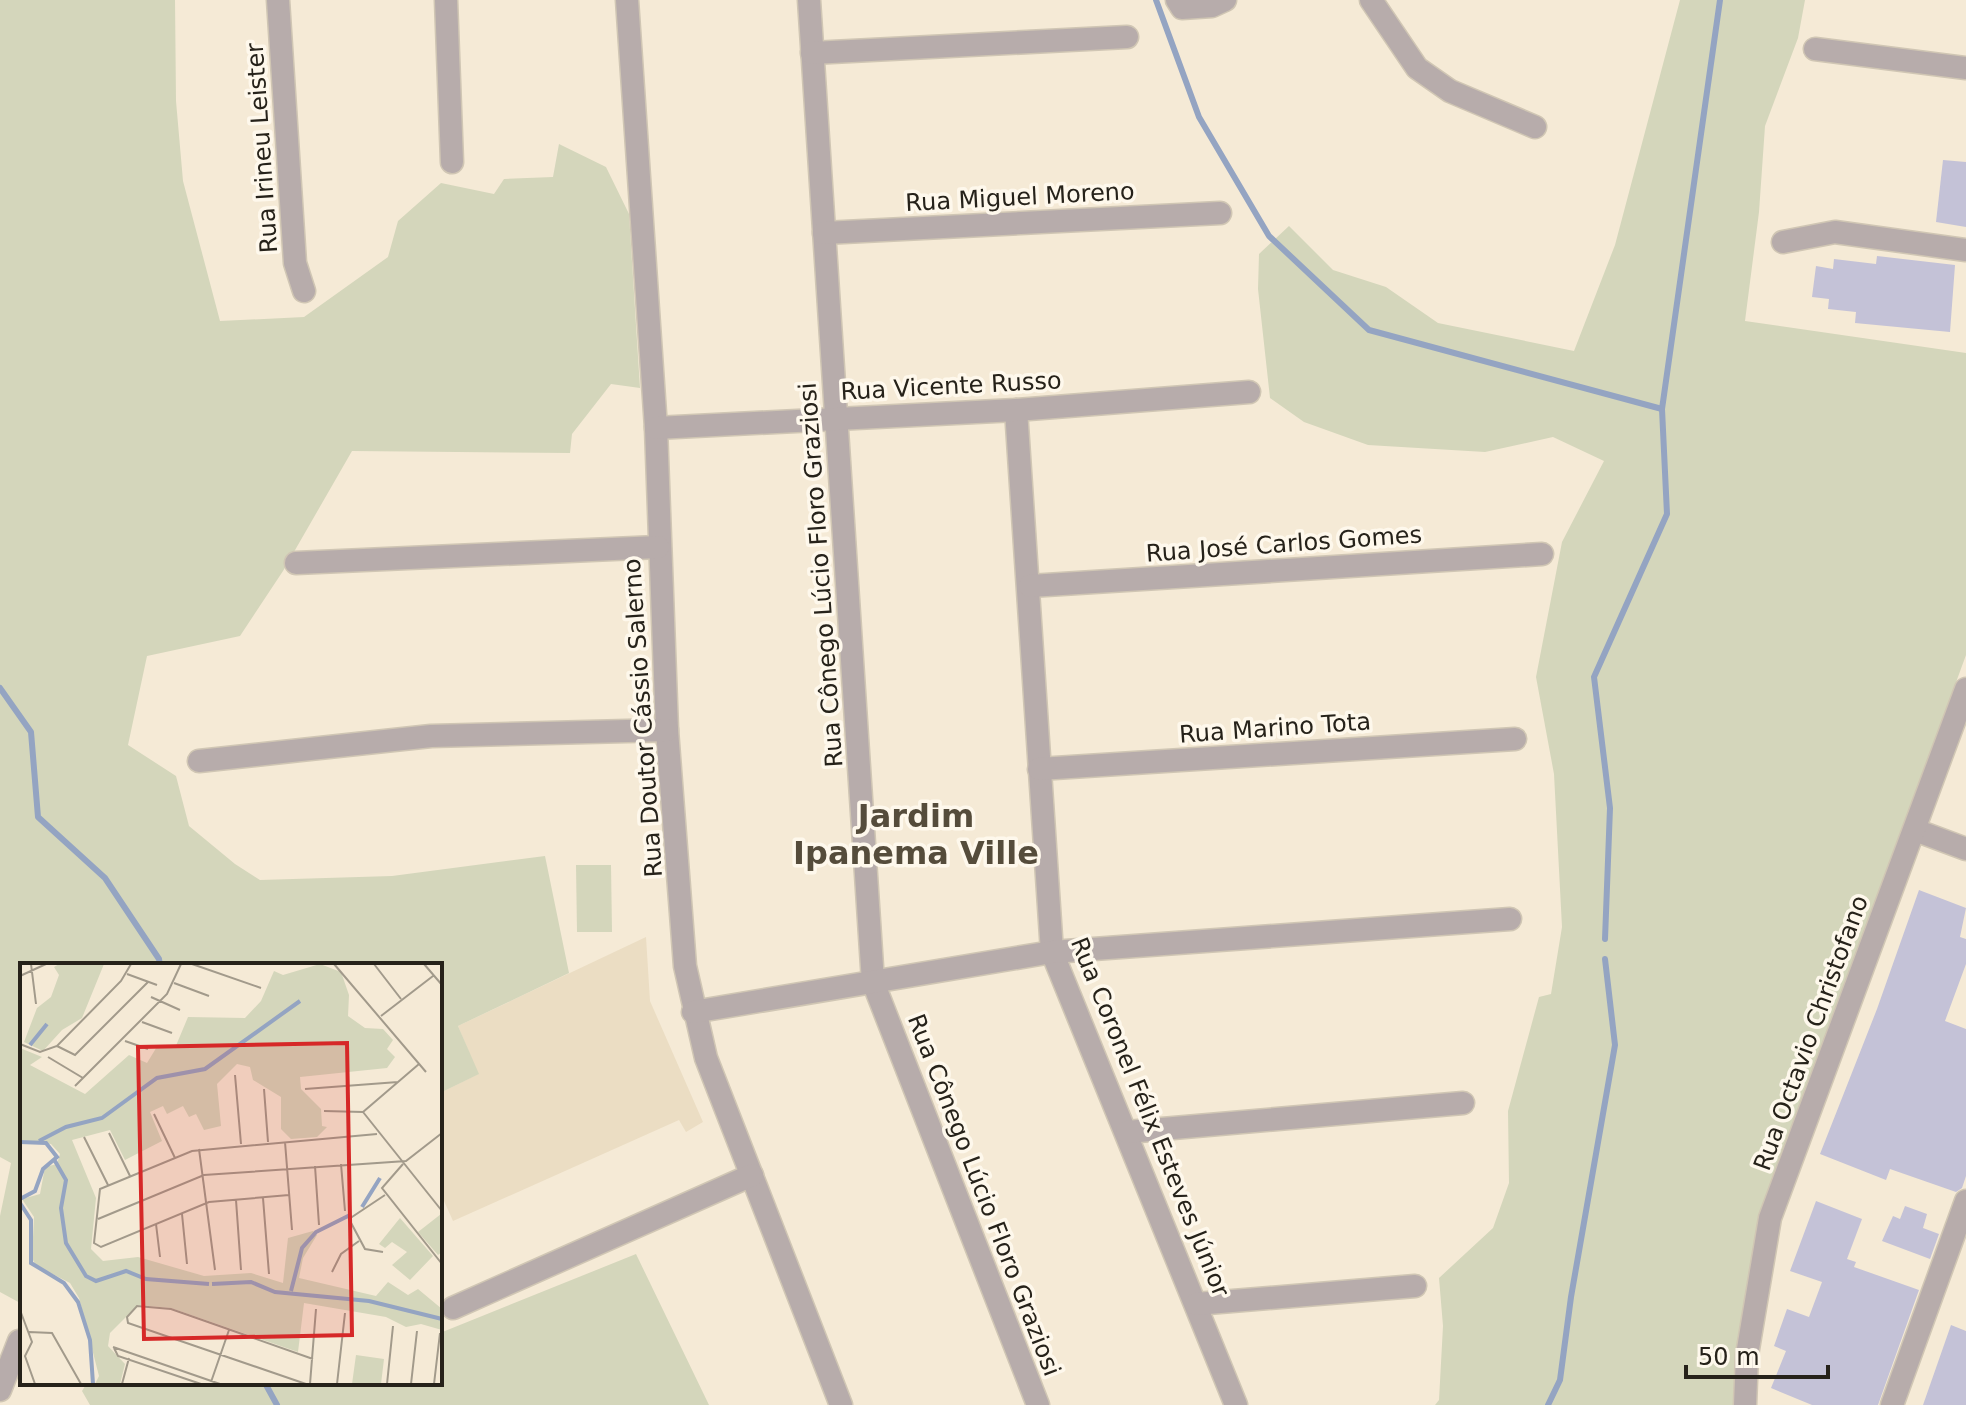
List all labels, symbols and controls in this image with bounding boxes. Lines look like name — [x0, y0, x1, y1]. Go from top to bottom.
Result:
street label: Rua Irineu Leister — [241, 42, 283, 254]
street label: Rua Miguel Moreno — [905, 177, 1135, 217]
street label: Rua Vicente Russo — [840, 366, 1062, 406]
street label: Rua Cônego Lúcio Floro Graziosi — [794, 382, 848, 768]
street label: Rua José Carlos Gomes — [1145, 520, 1423, 568]
street label: Rua Doutor Cássio Salerno — [618, 558, 668, 878]
street label: Rua Marino Tota — [1178, 707, 1372, 749]
district label: Jardim Ipanema Ville — [793, 797, 1039, 872]
street label: Rua Octavio Christofano — [1748, 892, 1874, 1174]
street label: Rua Coronel Félix Esteves Júnior — [1065, 933, 1235, 1301]
inset map — [20, 963, 442, 1385]
street label: Rua Cônego Lúcio Floro Graziosi — [902, 1010, 1066, 1380]
scale bar — [1686, 1329, 1828, 1379]
text: 50 m — [1698, 1343, 1760, 1371]

